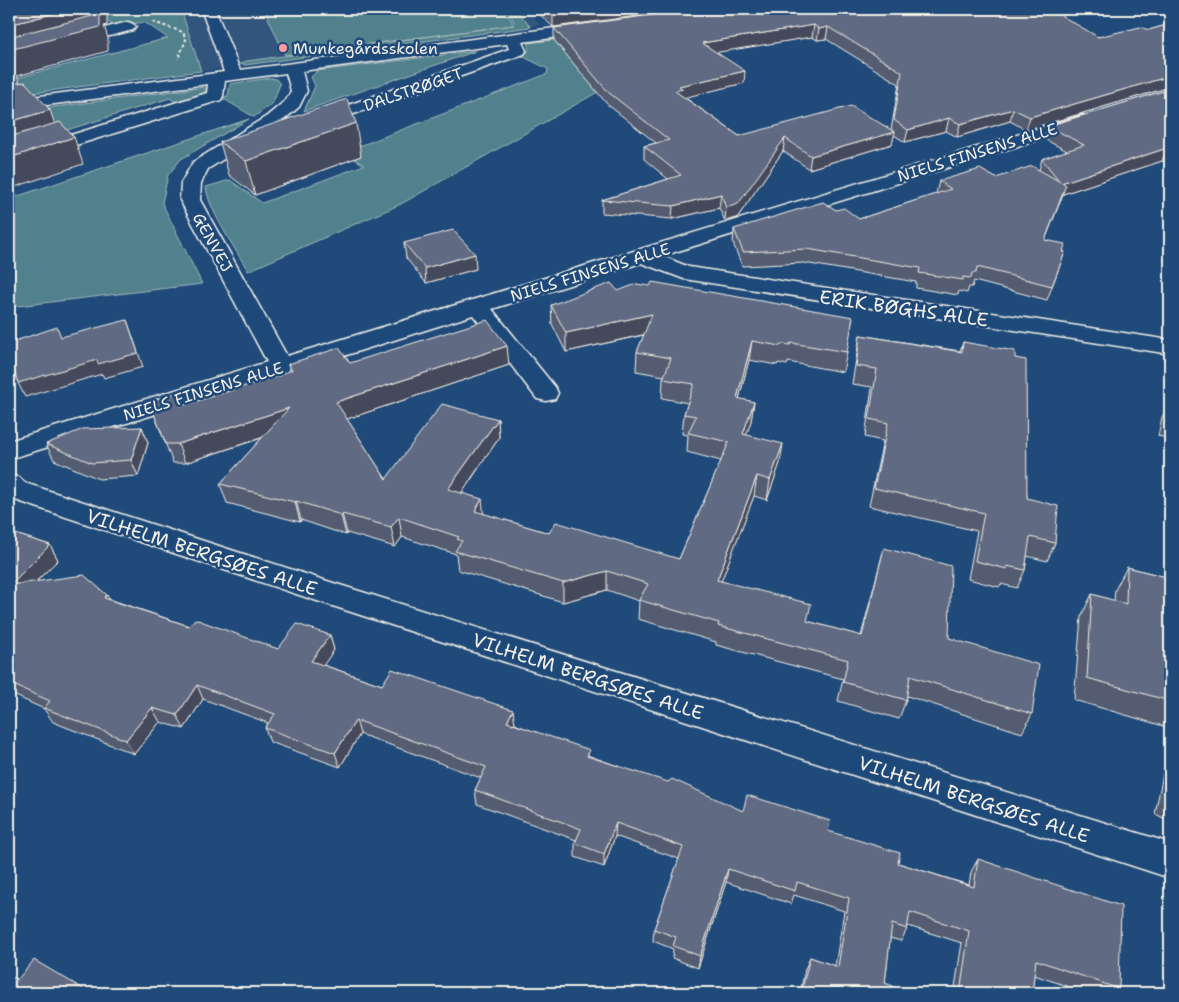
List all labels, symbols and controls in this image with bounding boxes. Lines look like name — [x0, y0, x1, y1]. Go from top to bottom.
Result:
place label: Munkegårdsskolen — [293, 38, 438, 59]
marker: Munkegårdsskolen — [277, 42, 289, 54]
street label: DALSTRØGET — [361, 63, 466, 116]
street label: NIELS FINSENS ALLE — [895, 118, 1060, 187]
street label: GENVEJ — [188, 209, 237, 275]
street label: NIELS FINSENS ALLE — [508, 238, 673, 307]
street label: ERIK BØGHS ALLE — [818, 284, 990, 333]
street label: NIELS FINSENS ALLE — [121, 357, 286, 426]
street label: VILHELM BERGSØES ALLE — [83, 503, 321, 602]
street label: VILHELM BERGSØES ALLE — [469, 627, 707, 726]
street label: VILHELM BERGSØES ALLE — [855, 750, 1093, 849]

